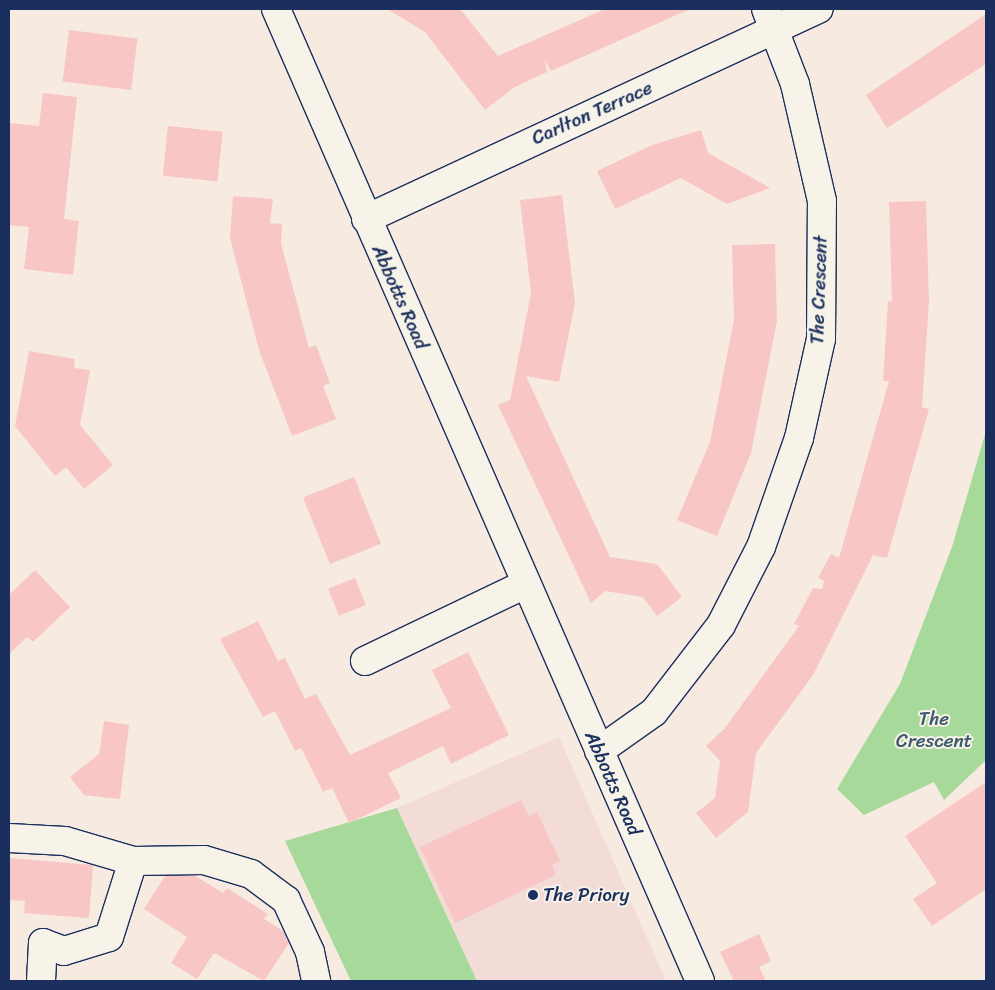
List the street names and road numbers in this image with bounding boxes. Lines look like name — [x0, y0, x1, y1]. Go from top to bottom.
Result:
street label: Carlton Terrace — [528, 76, 656, 150]
street label: The Crescent — [806, 234, 832, 346]
street label: Abbotts Road — [367, 241, 433, 353]
street label: Abbotts Road — [580, 727, 646, 839]

